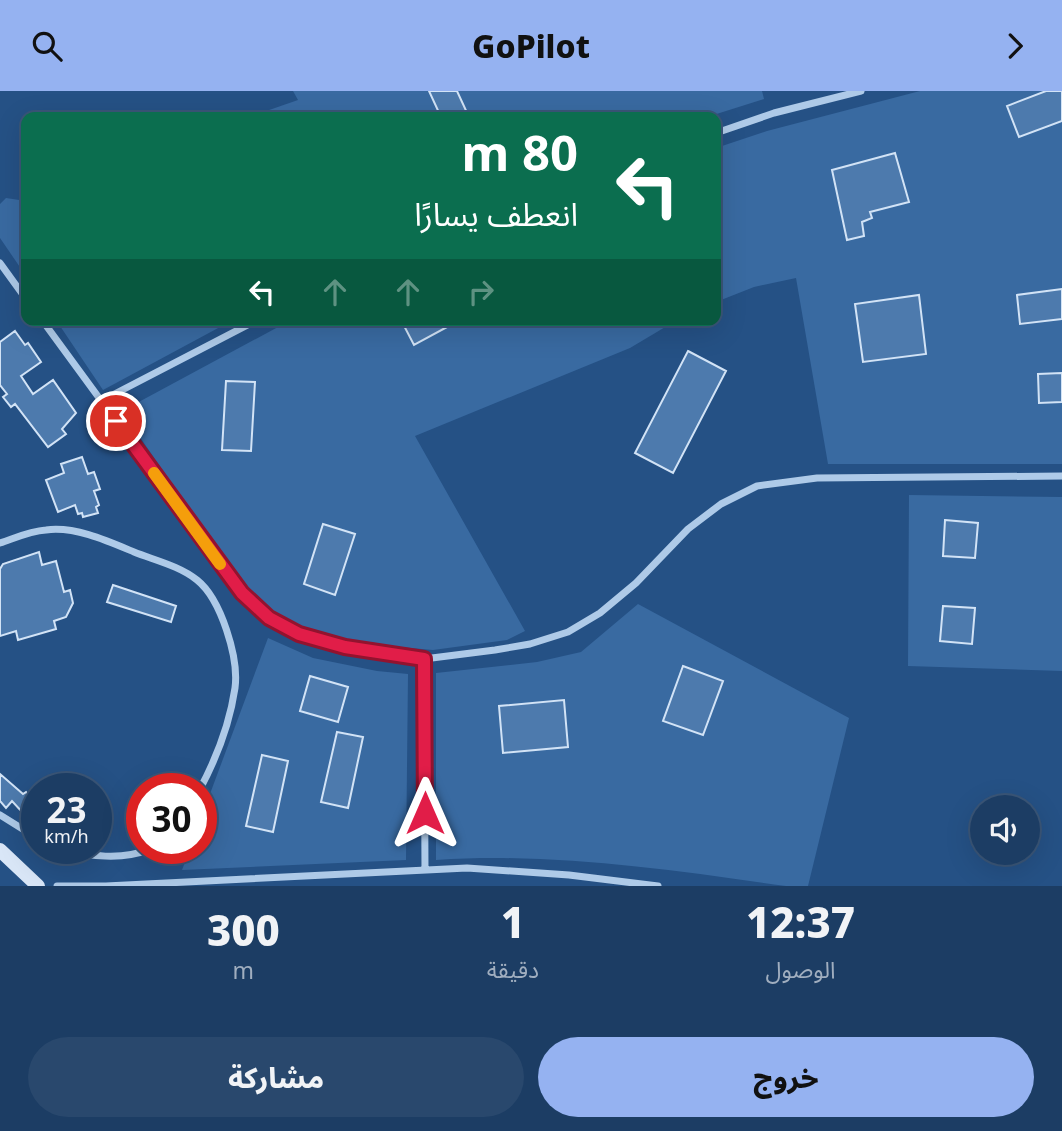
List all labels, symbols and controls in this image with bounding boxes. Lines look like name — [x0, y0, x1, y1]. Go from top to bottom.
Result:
text: GoPilot — [472, 24, 590, 67]
icon: search — [28, 27, 66, 65]
icon: forward — [996, 27, 1034, 65]
text: 80 m — [461, 119, 578, 185]
icon: left — [602, 140, 693, 231]
text: انعطف يسارًا — [414, 192, 578, 235]
icon: left — [243, 273, 281, 311]
icon: ahead — [316, 273, 354, 311]
icon: ahead — [389, 273, 427, 311]
icon: right — [462, 273, 500, 311]
pin — [86, 391, 146, 451]
icon: arrive — [97, 402, 135, 440]
speed limit sign: 30 — [126, 773, 217, 864]
position arrow — [388, 776, 462, 850]
text: 23 — [46, 786, 87, 833]
map controls — [970, 795, 1040, 865]
button: sound — [970, 795, 1040, 865]
text: km/h — [44, 824, 89, 848]
text: 1 — [501, 893, 525, 950]
text: 12:37 — [746, 893, 855, 950]
text: 300 — [207, 901, 280, 958]
text: دقيقة — [487, 953, 539, 985]
text: الوصول — [766, 953, 836, 985]
text: m — [233, 954, 254, 986]
button: مشاركة — [28, 1037, 524, 1117]
button: خروج — [538, 1037, 1034, 1117]

